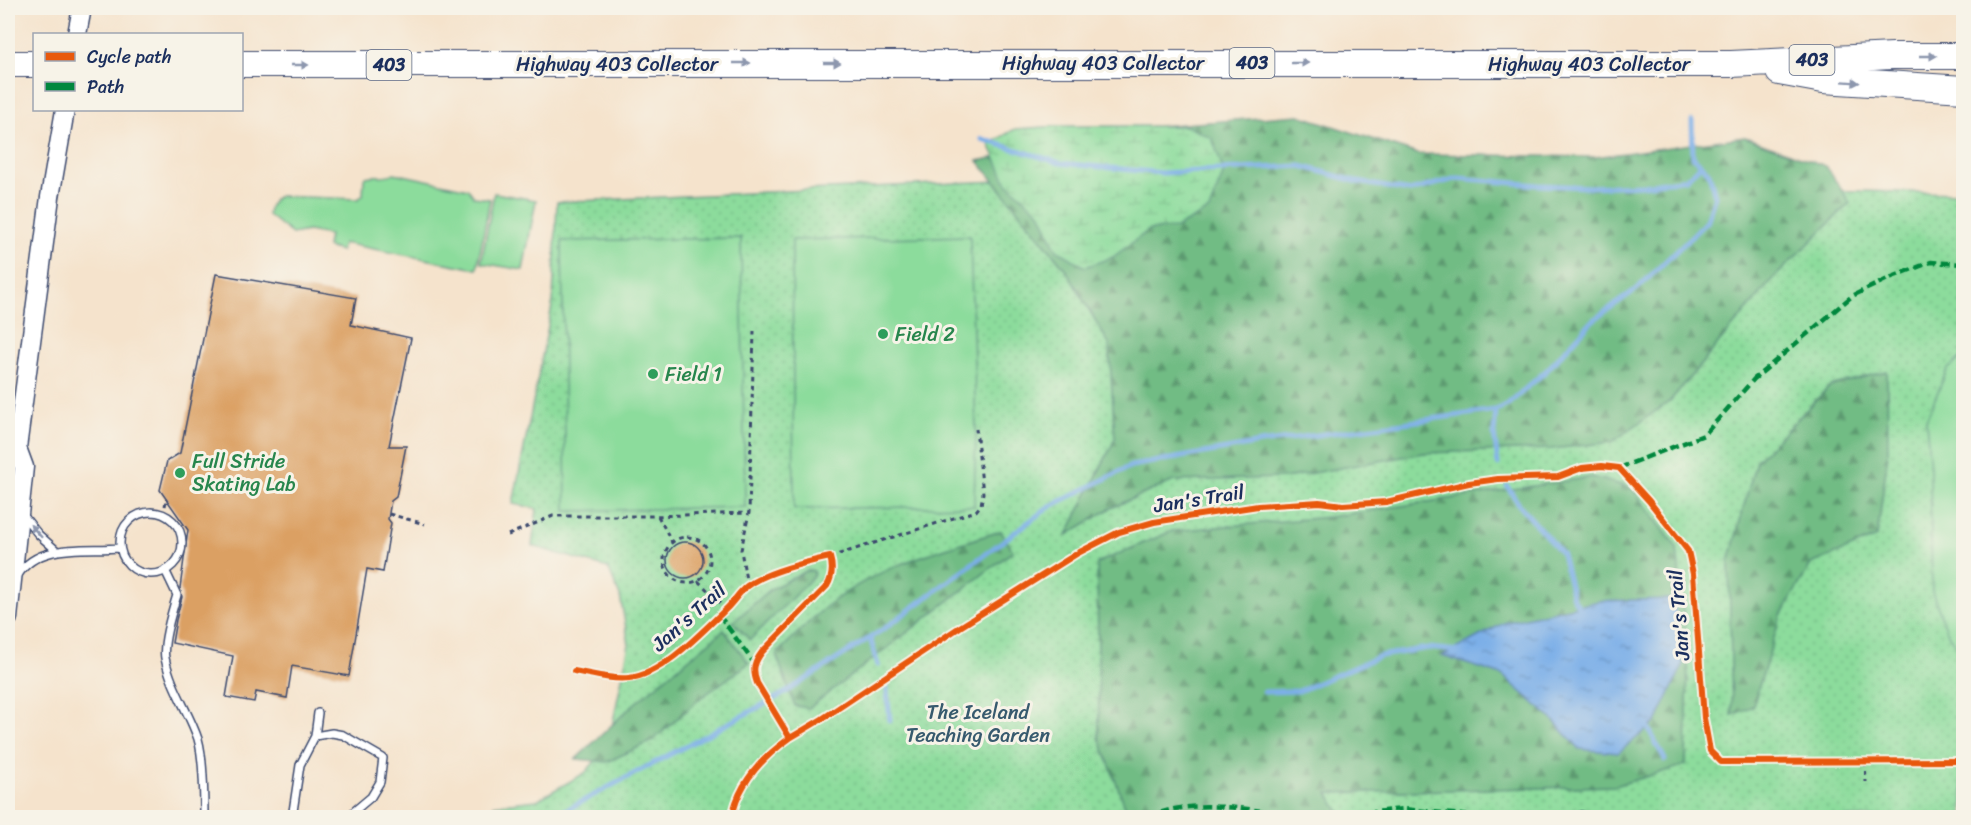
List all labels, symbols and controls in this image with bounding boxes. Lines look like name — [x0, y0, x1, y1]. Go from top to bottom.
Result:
legend — [33, 33, 243, 111]
text: Cycle path — [87, 41, 171, 73]
road number: 403 — [1790, 45, 1834, 75]
street label: Highway 403 Collector — [1002, 46, 1206, 81]
street label: Highway 403 Collector — [516, 47, 720, 82]
street label: Highway 403 Collector — [1488, 47, 1692, 82]
road number: 403 — [1230, 48, 1274, 78]
road number: 403 — [366, 50, 412, 80]
one-way arrow — [1919, 51, 1938, 61]
one-way arrow — [733, 58, 752, 68]
one-way arrow — [822, 58, 841, 68]
one-way arrow — [1290, 58, 1309, 68]
one-way arrow — [290, 60, 309, 69]
text: Path — [87, 71, 124, 103]
one-way arrow — [1842, 77, 1861, 86]
place label: Field 2 — [895, 317, 955, 352]
marker: Field 2 — [876, 327, 890, 341]
place label: Field 1 — [665, 357, 722, 392]
marker: Field 1 — [646, 367, 660, 381]
place label: Full Stride Skating Lab — [192, 444, 296, 502]
marker: Full Stride Skating Lab — [173, 466, 187, 480]
street label: Jan's Trail — [1150, 474, 1248, 524]
one-way arrow — [30, 524, 43, 539]
street label: Jan's Trail — [1657, 567, 1700, 663]
street label: Jan's Trail — [643, 573, 735, 661]
park label: The Iceland Teaching Garden — [906, 695, 1050, 753]

